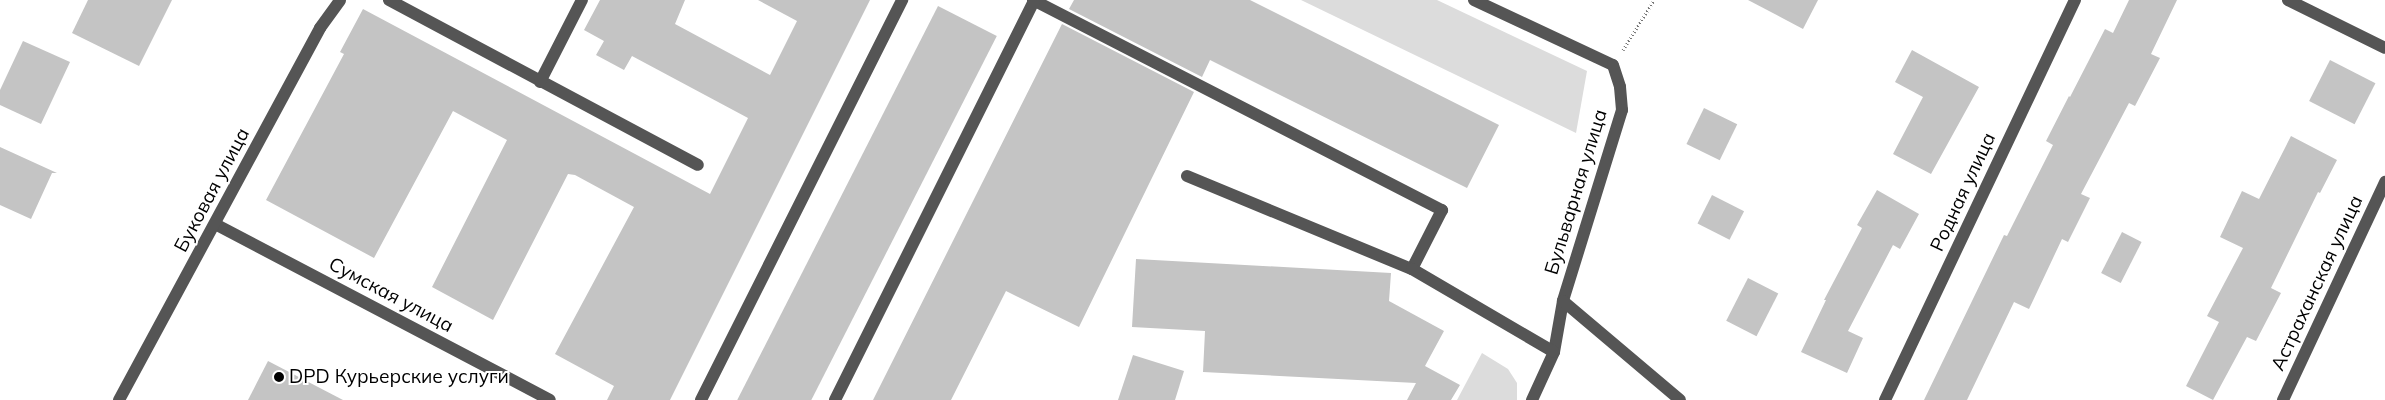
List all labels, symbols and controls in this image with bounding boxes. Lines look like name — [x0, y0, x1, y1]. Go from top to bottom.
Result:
street label: Бульварная улица — [1540, 107, 1612, 277]
street label: Буковая улица — [170, 124, 254, 256]
street label: Родная улица — [1926, 129, 2000, 255]
street label: Астраханская улица — [2266, 192, 2368, 374]
street label: Сумская улица — [325, 253, 457, 337]
place label: DPD Курьерские услуги — [289, 366, 509, 388]
marker: DPD Курьерские услуги — [273, 371, 285, 383]

